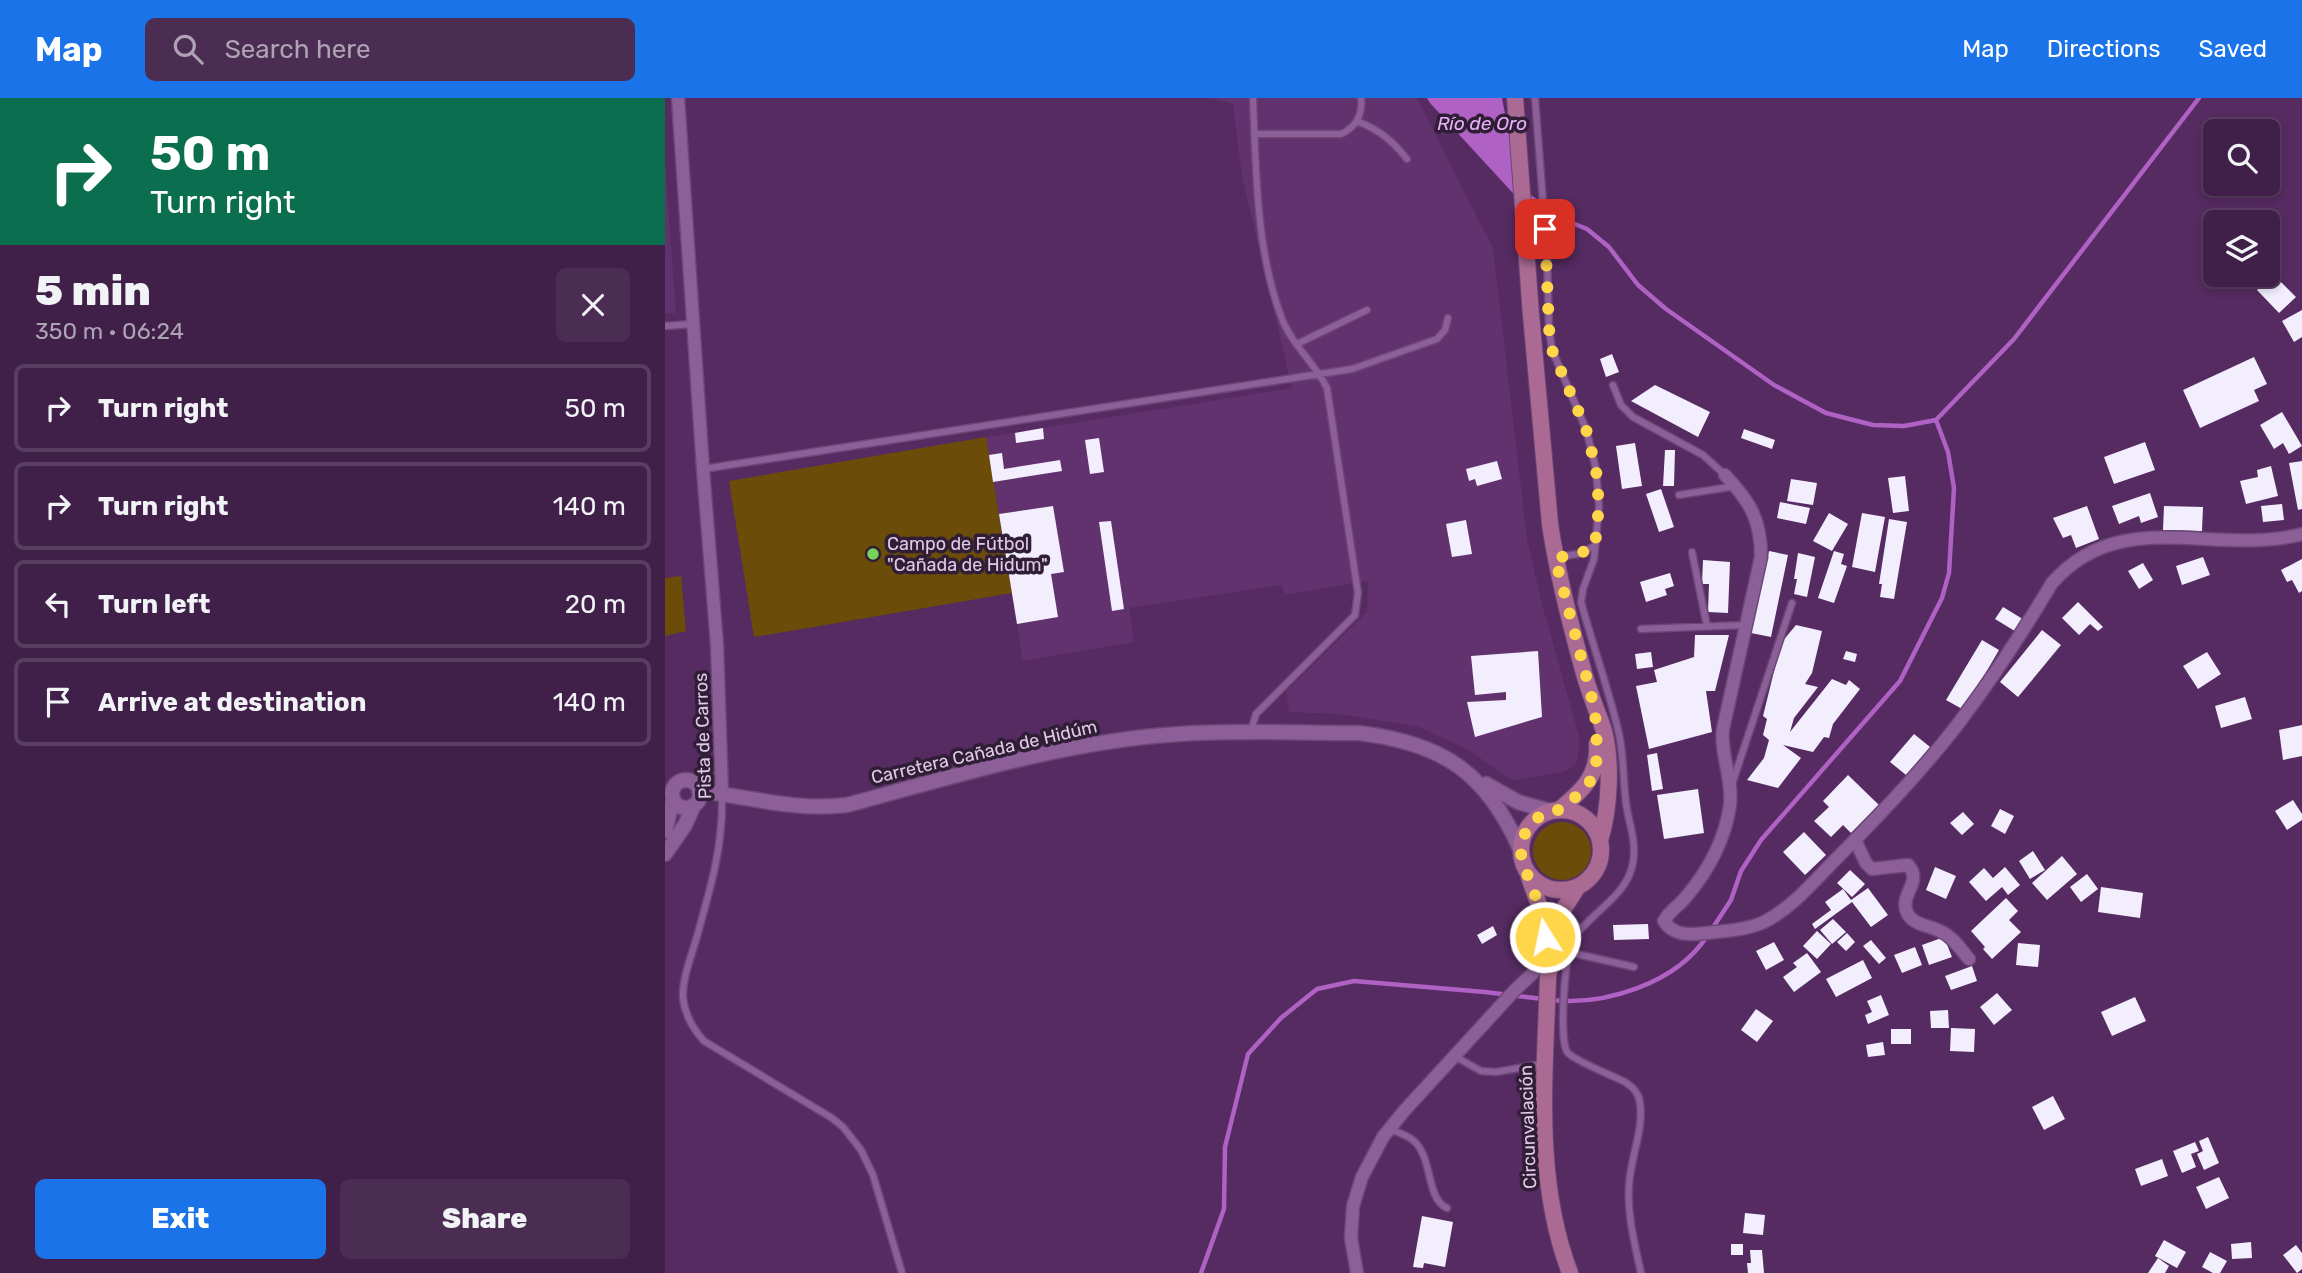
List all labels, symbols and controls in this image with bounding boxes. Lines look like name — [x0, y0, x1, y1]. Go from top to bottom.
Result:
search box — [145, 18, 635, 81]
text: Map — [35, 30, 103, 69]
icon: search — [169, 30, 207, 68]
text: Search here — [225, 34, 370, 65]
text: Map — [1962, 35, 2009, 63]
text: Directions — [2047, 35, 2160, 63]
text: Saved — [2198, 35, 2267, 63]
water label: Río de Oro — [1437, 112, 1527, 135]
map controls — [2203, 119, 2280, 287]
button: search — [2203, 119, 2280, 196]
text: 50 m — [150, 124, 270, 182]
icon: right — [35, 126, 126, 217]
text: Turn right — [150, 183, 295, 221]
pin — [1515, 199, 1575, 259]
icon: arrive — [1526, 210, 1564, 248]
button: layers — [2203, 210, 2280, 287]
text: 5 min — [35, 266, 151, 316]
button: close — [556, 268, 630, 342]
text: 350 m · 06:24 — [35, 317, 184, 345]
icon: right — [39, 389, 77, 427]
text: Turn right — [98, 393, 228, 424]
text: 50 m — [565, 393, 626, 424]
icon: right — [39, 487, 77, 525]
text: Turn right — [98, 491, 228, 522]
text: 140 m — [553, 491, 626, 522]
place label: Campo de Fútbol "Cañada de Hidum" — [887, 533, 1048, 576]
marker: Campo de Fútbol "Cañada de Hidum" — [865, 546, 881, 562]
icon: left — [39, 585, 77, 623]
text: Turn left — [98, 589, 210, 620]
text: 20 m — [565, 589, 626, 620]
street label: Pista de Carros — [690, 672, 716, 800]
icon: arrive — [39, 683, 77, 721]
text: Arrive at destination — [98, 687, 366, 718]
text: 140 m — [553, 687, 626, 718]
street label: Carretera Cañada de Hidúm — [869, 715, 1099, 789]
position arrow — [1508, 900, 1582, 974]
street label: Circunvalación — [1515, 1065, 1541, 1189]
button: Exit — [35, 1179, 326, 1259]
button: Share — [340, 1179, 630, 1259]

